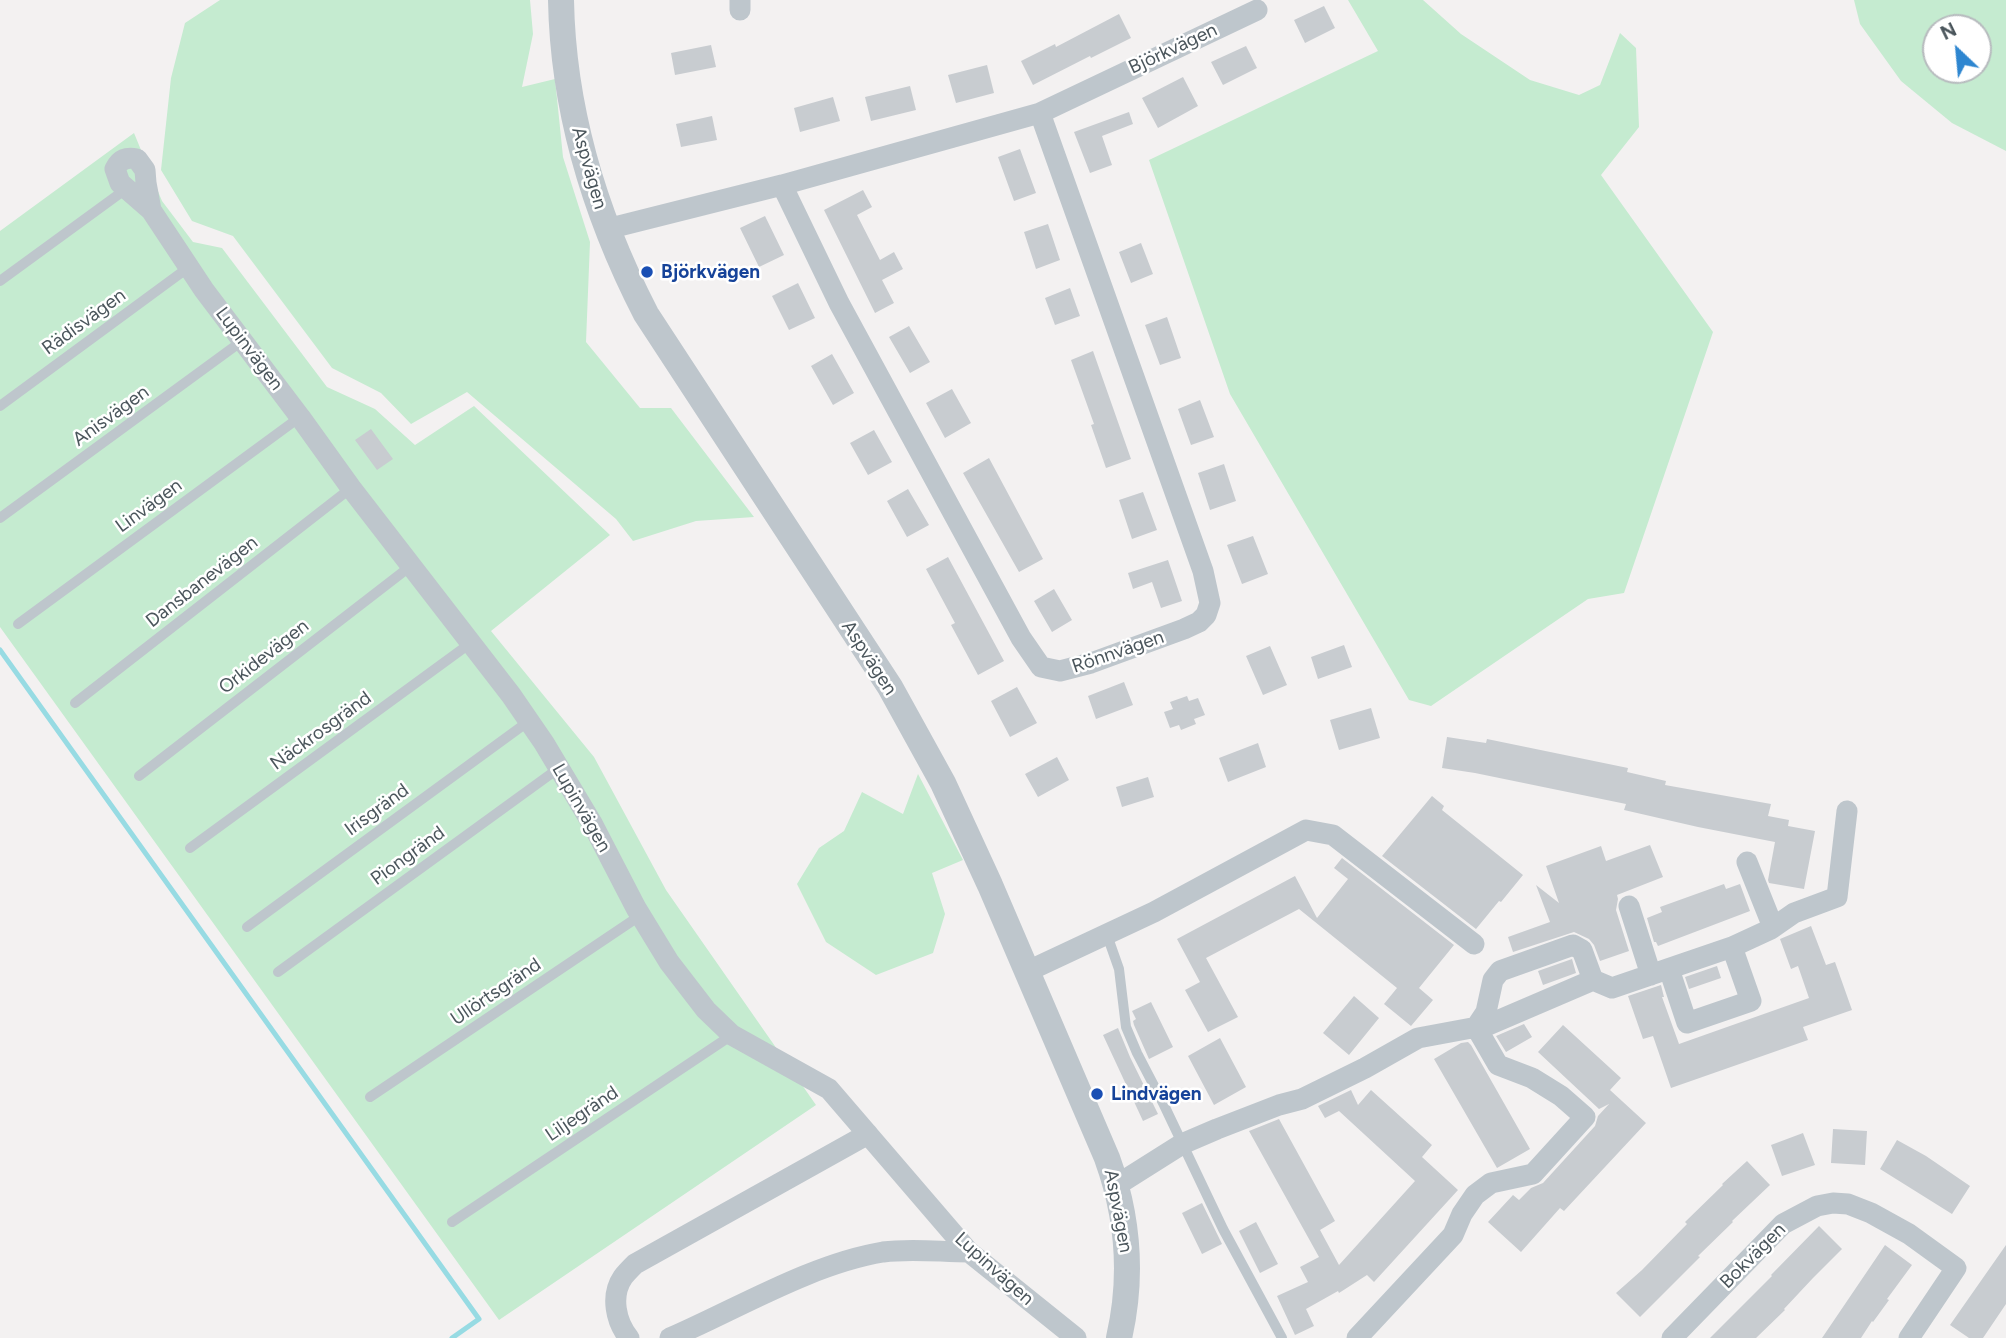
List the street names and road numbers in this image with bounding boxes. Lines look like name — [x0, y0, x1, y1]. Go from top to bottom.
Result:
street label: Björkvägen — [1125, 19, 1221, 79]
street label: Aspvägen — [566, 124, 612, 212]
street label: Rädisvägen — [38, 284, 130, 360]
street label: Lupinvägen — [210, 303, 288, 395]
street label: Anisvägen — [69, 381, 153, 451]
street label: Linvägen — [111, 474, 187, 538]
street label: Dansbanevägen — [142, 531, 262, 633]
street label: Orkidevägen — [215, 615, 313, 699]
street label: Aspvägen — [836, 616, 902, 700]
street label: Rönnvägen — [1069, 626, 1167, 678]
street label: Näckrosgränd — [266, 687, 376, 775]
street label: Lupinvägen — [547, 760, 615, 856]
street label: Irisgränd — [340, 779, 414, 841]
street label: Piongränd — [367, 821, 449, 891]
street label: Ullörtsgränd — [446, 953, 546, 1031]
street label: Liljegränd — [541, 1081, 623, 1147]
street label: Aspvägen — [1099, 1167, 1137, 1255]
street label: Bokvägen — [1715, 1218, 1791, 1294]
street label: Lupinvägen — [950, 1228, 1038, 1310]

